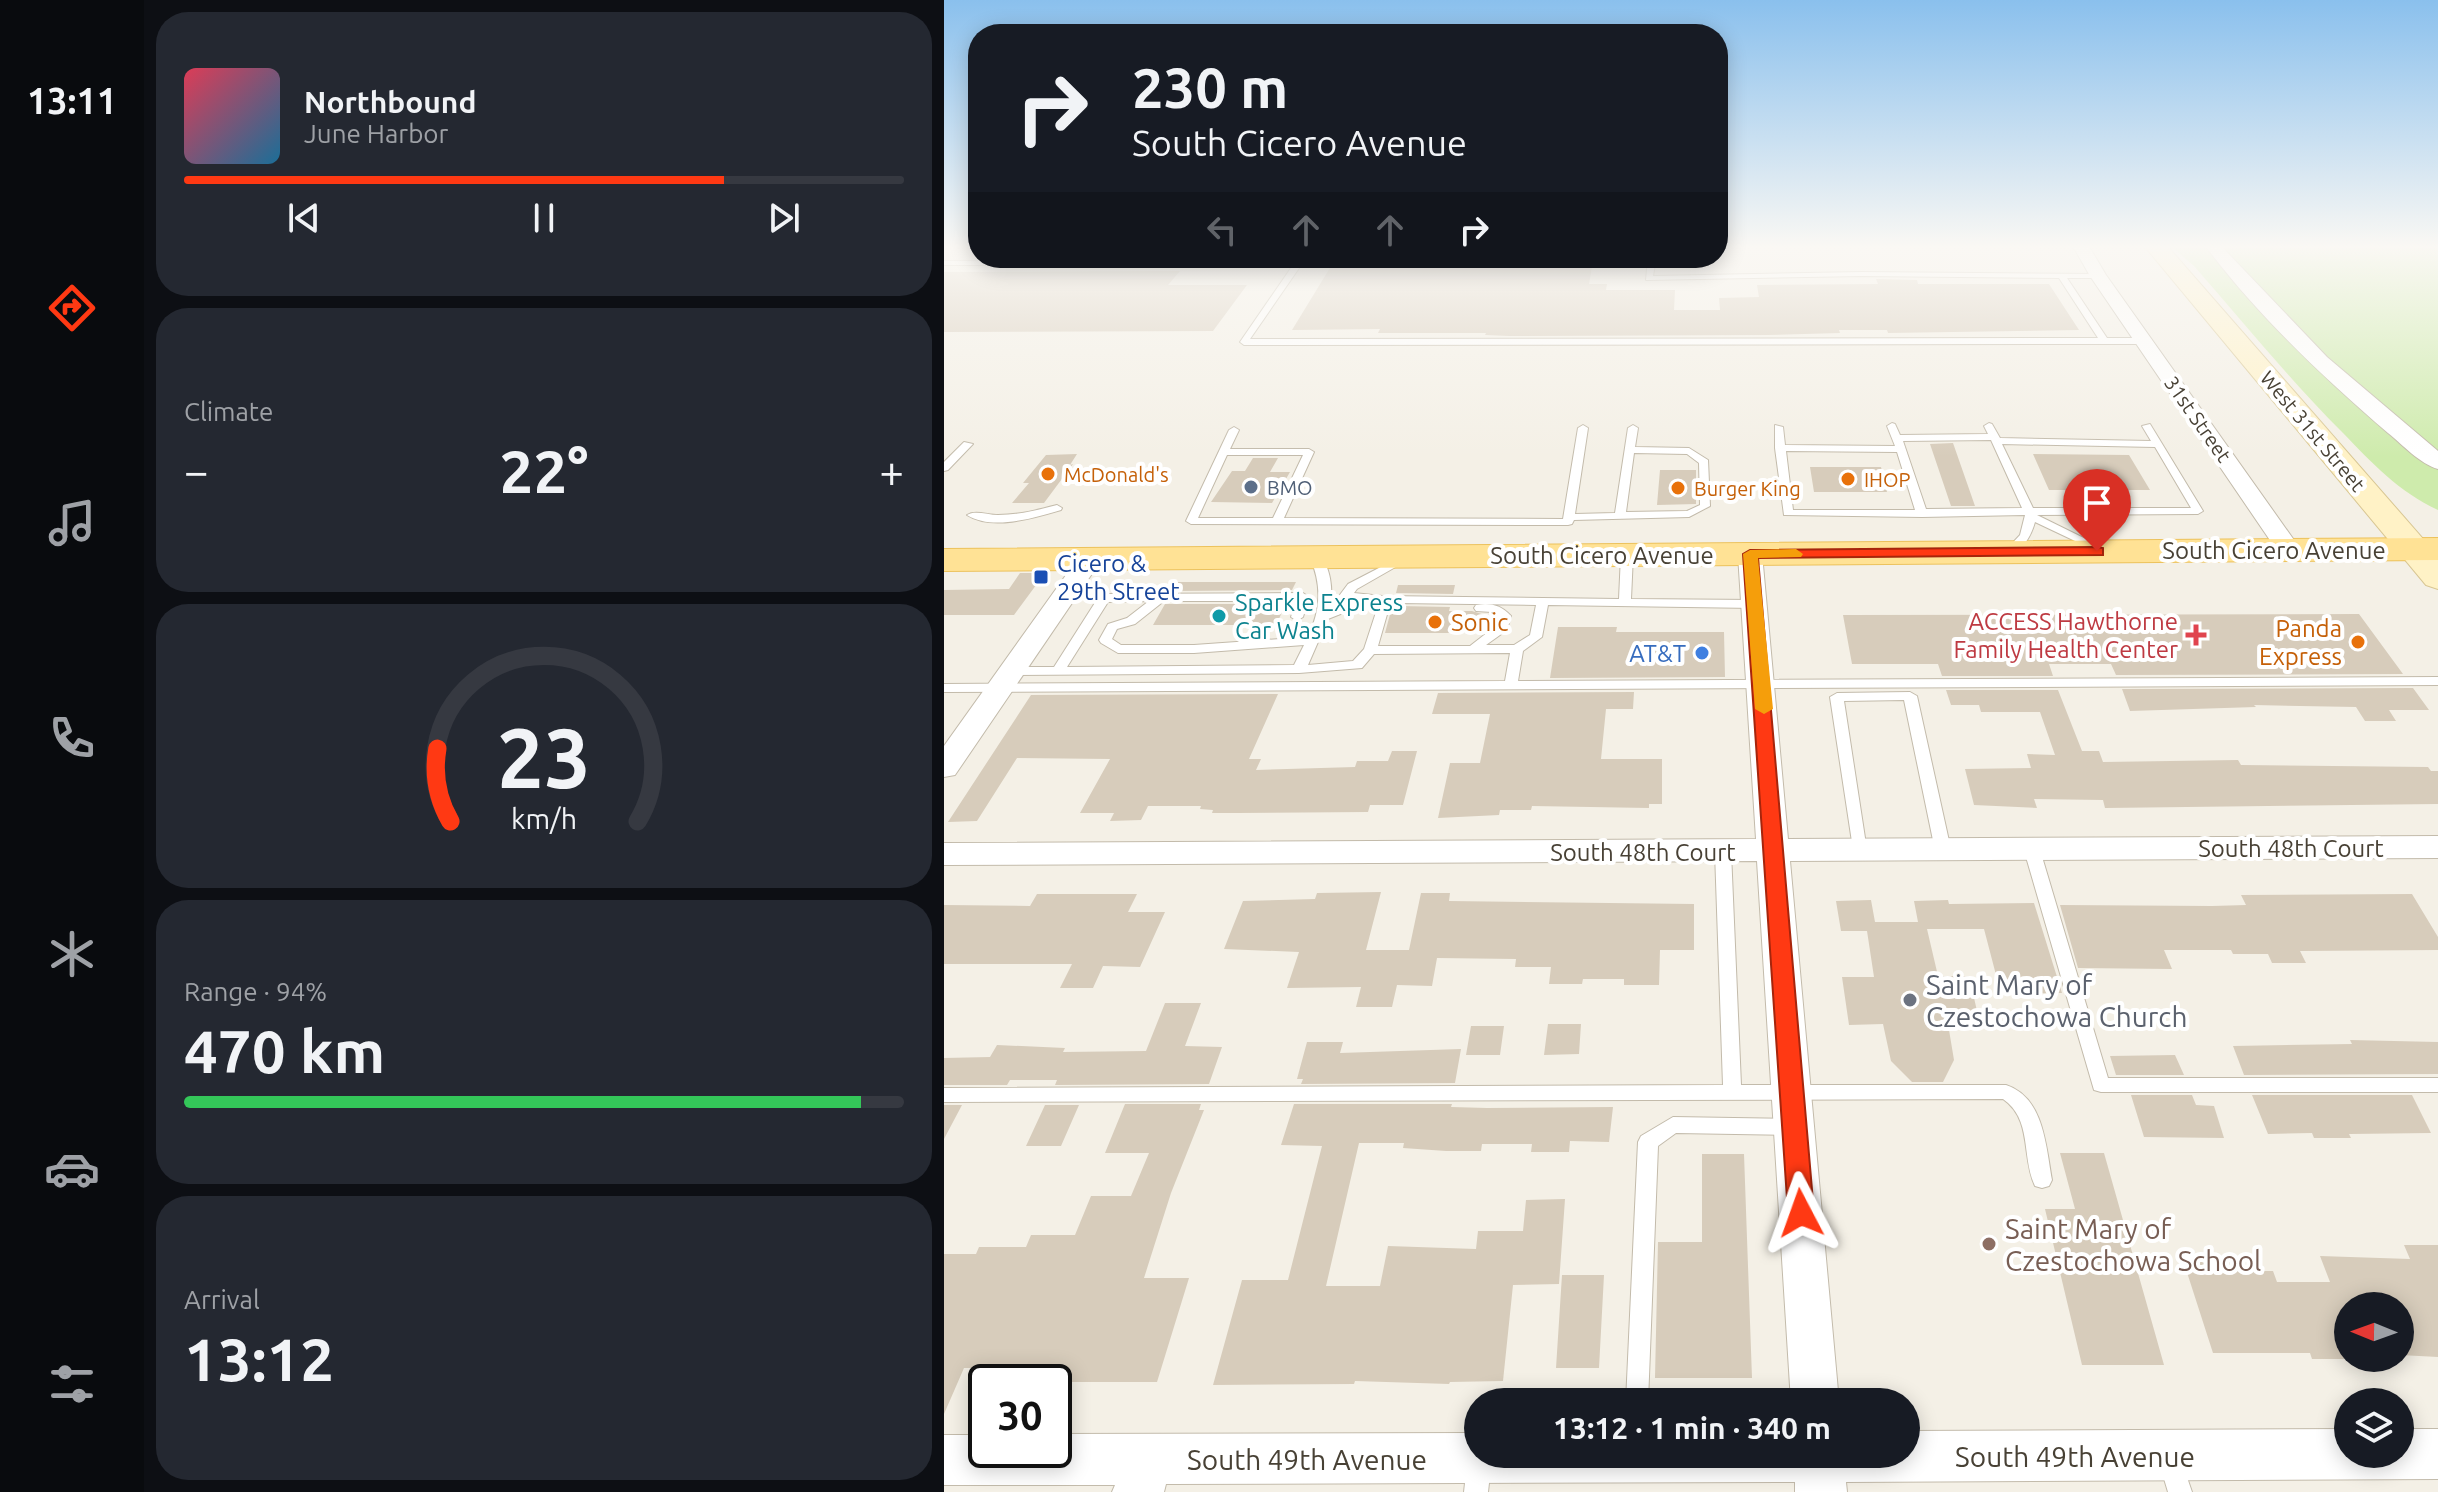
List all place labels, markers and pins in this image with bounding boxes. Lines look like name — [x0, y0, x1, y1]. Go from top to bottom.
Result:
place label: McDonald's — [1064, 463, 1169, 486]
marker: McDonald's — [1039, 465, 1057, 483]
place label: IHOP — [1864, 468, 1911, 491]
pin — [2063, 469, 2131, 551]
marker: IHOP — [1839, 470, 1857, 488]
place label: BMO — [1267, 476, 1313, 499]
place label: Burger King — [1694, 477, 1801, 500]
marker: BMO — [1242, 478, 1260, 496]
marker: Burger King — [1669, 479, 1687, 497]
place label: Cicero & 29th Street — [1057, 550, 1180, 605]
marker: Cicero & 29th Street — [1032, 568, 1050, 586]
place label: Sparkle Express Car Wash — [1235, 589, 1403, 644]
marker: Sparkle Express Car Wash — [1210, 607, 1228, 625]
place label: ACCESS Hawthorne Family Health Center — [1953, 608, 2178, 663]
place label: Sonic — [1451, 609, 1508, 636]
marker: Sonic — [1426, 613, 1444, 631]
place label: Panda Express — [2259, 615, 2342, 670]
marker: ACCESS Hawthorne Family Health Center — [2185, 624, 2207, 646]
marker: Panda Express — [2349, 633, 2367, 651]
place label: AT&T — [1629, 640, 1686, 667]
marker: AT&T — [1693, 644, 1711, 662]
place label: Saint Mary of Czestochowa Church — [1926, 969, 2187, 1032]
marker: Saint Mary of Czestochowa Church — [1901, 991, 1919, 1009]
place label: Saint Mary of Czestochowa School — [2005, 1213, 2261, 1276]
marker: Saint Mary of Czestochowa School — [1980, 1235, 1998, 1253]

